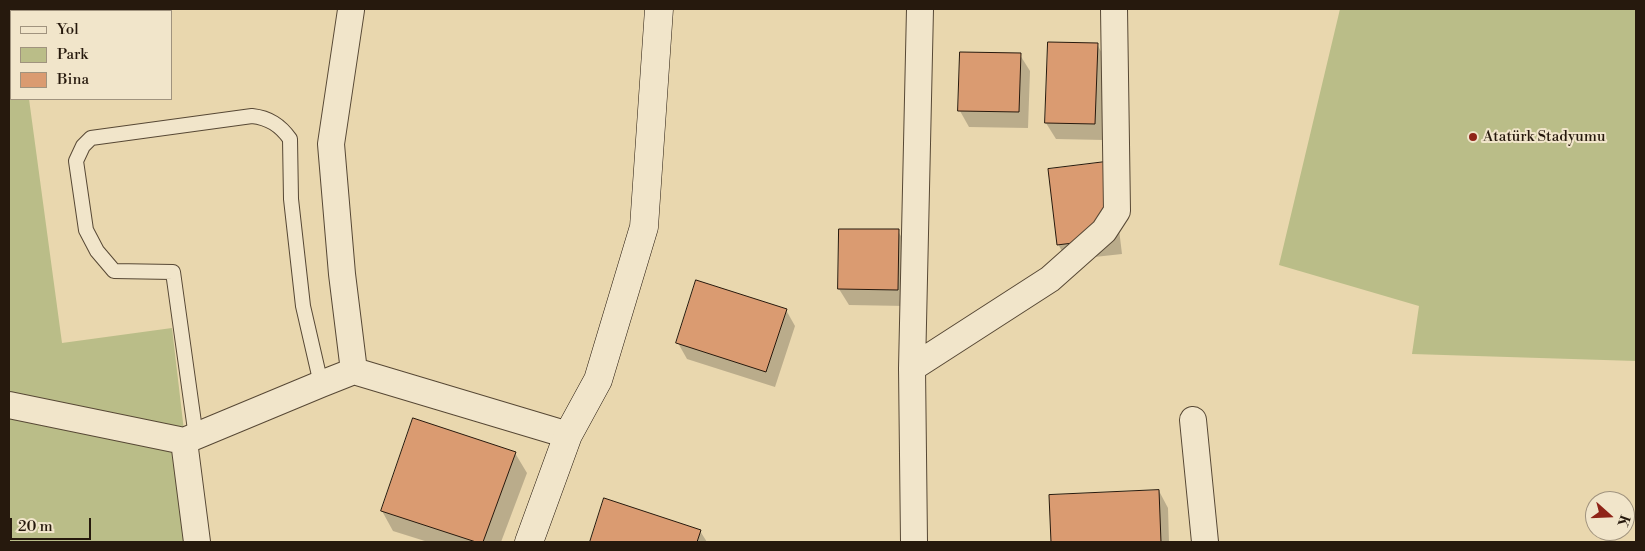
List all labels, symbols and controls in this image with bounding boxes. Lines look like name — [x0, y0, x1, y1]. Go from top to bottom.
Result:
legend — [10, 10, 172, 100]
text: Yol — [57, 20, 79, 39]
text: Park — [57, 45, 88, 64]
text: Bina — [57, 70, 89, 89]
place label: Atatürk Stadyumu — [1483, 128, 1605, 146]
marker: Atatürk Stadyumu — [1467, 131, 1479, 143]
north arrow — [1585, 491, 1635, 541]
scale bar — [12, 508, 94, 540]
text: K — [1613, 512, 1634, 529]
text: 20 m — [18, 517, 53, 536]

